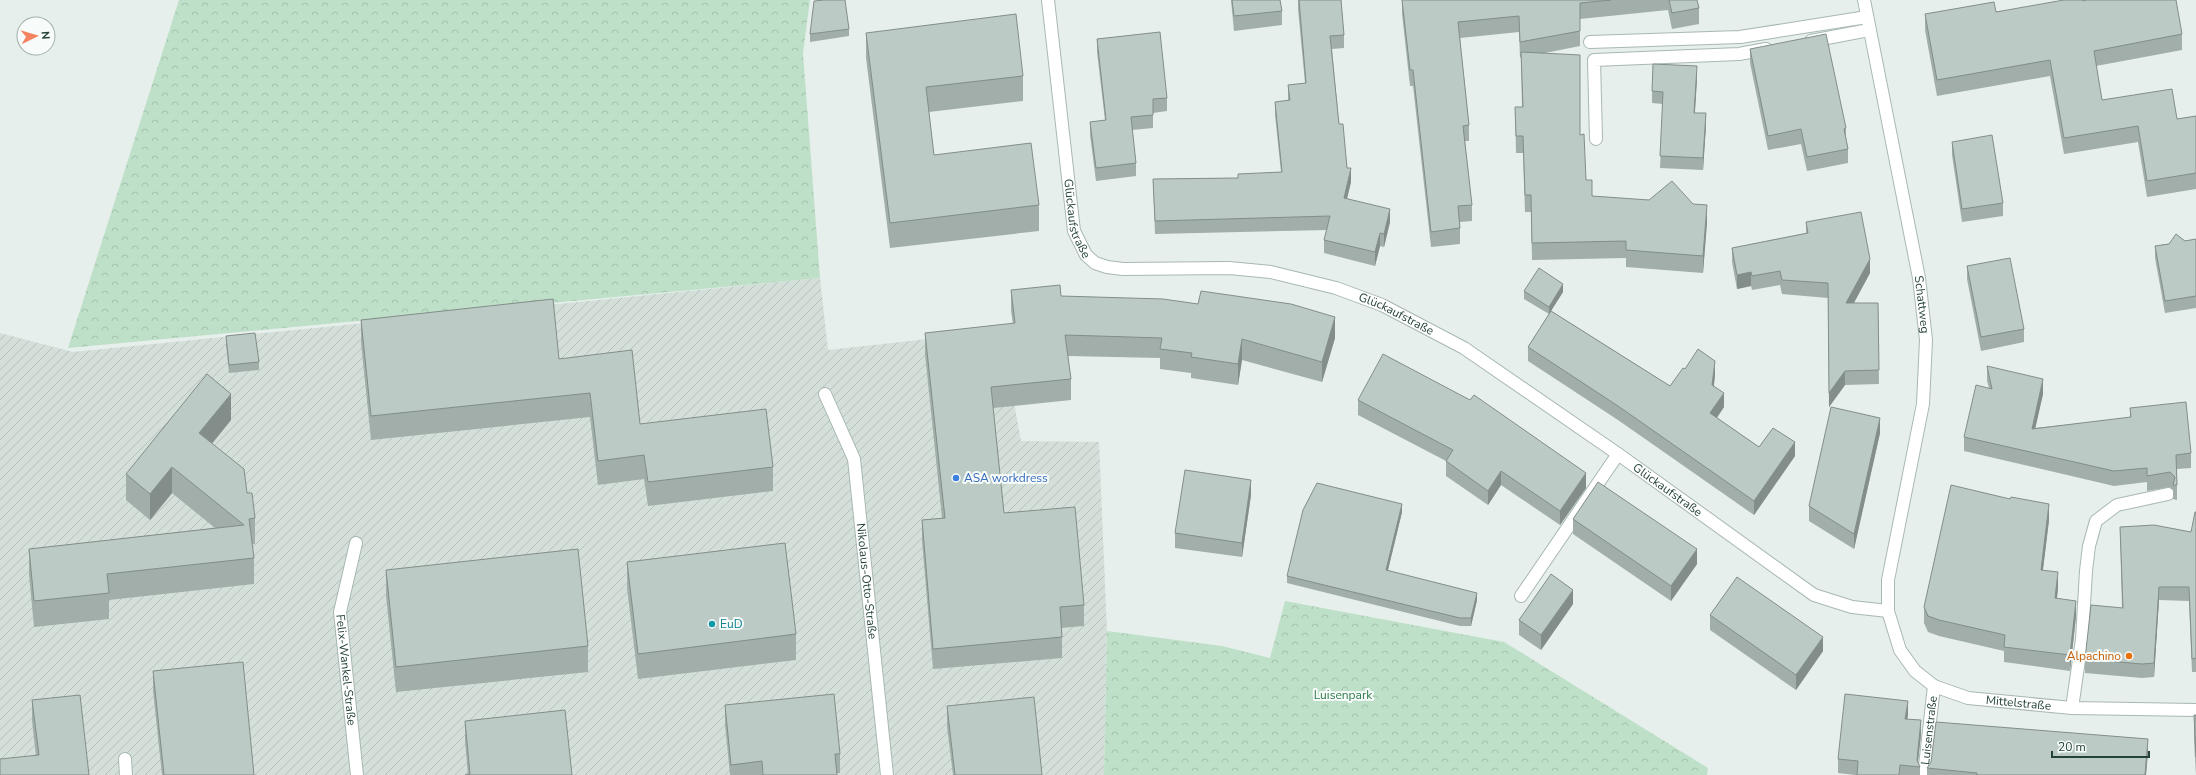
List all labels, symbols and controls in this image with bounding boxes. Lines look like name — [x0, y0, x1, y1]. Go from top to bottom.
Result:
north arrow — [16, 16, 56, 56]
text: N — [38, 30, 53, 40]
street label: Glückaufstraße — [1060, 178, 1094, 261]
street label: Schattweg — [1911, 275, 1933, 334]
street label: Glückaufstraße — [1356, 289, 1437, 339]
street label: Glückaufstraße — [1630, 459, 1706, 520]
place label: ASA workdress — [964, 470, 1048, 486]
marker: ASA workdress — [951, 473, 961, 483]
street label: Nikolaus-Otto-Straße — [853, 522, 881, 640]
street label: Felix-Wankel-Straße — [332, 613, 360, 726]
place label: EuD — [720, 616, 743, 632]
marker: EuD — [707, 619, 717, 629]
place label: Alpachino — [2067, 648, 2121, 664]
marker: Alpachino — [2124, 651, 2134, 661]
park label: Luisenpark — [1314, 687, 1373, 703]
street label: Mittelstraße — [1985, 692, 2052, 714]
street label: Luisenstraße — [1917, 695, 1941, 766]
scale bar — [2052, 733, 2149, 759]
text: 20 m — [2058, 739, 2086, 755]

